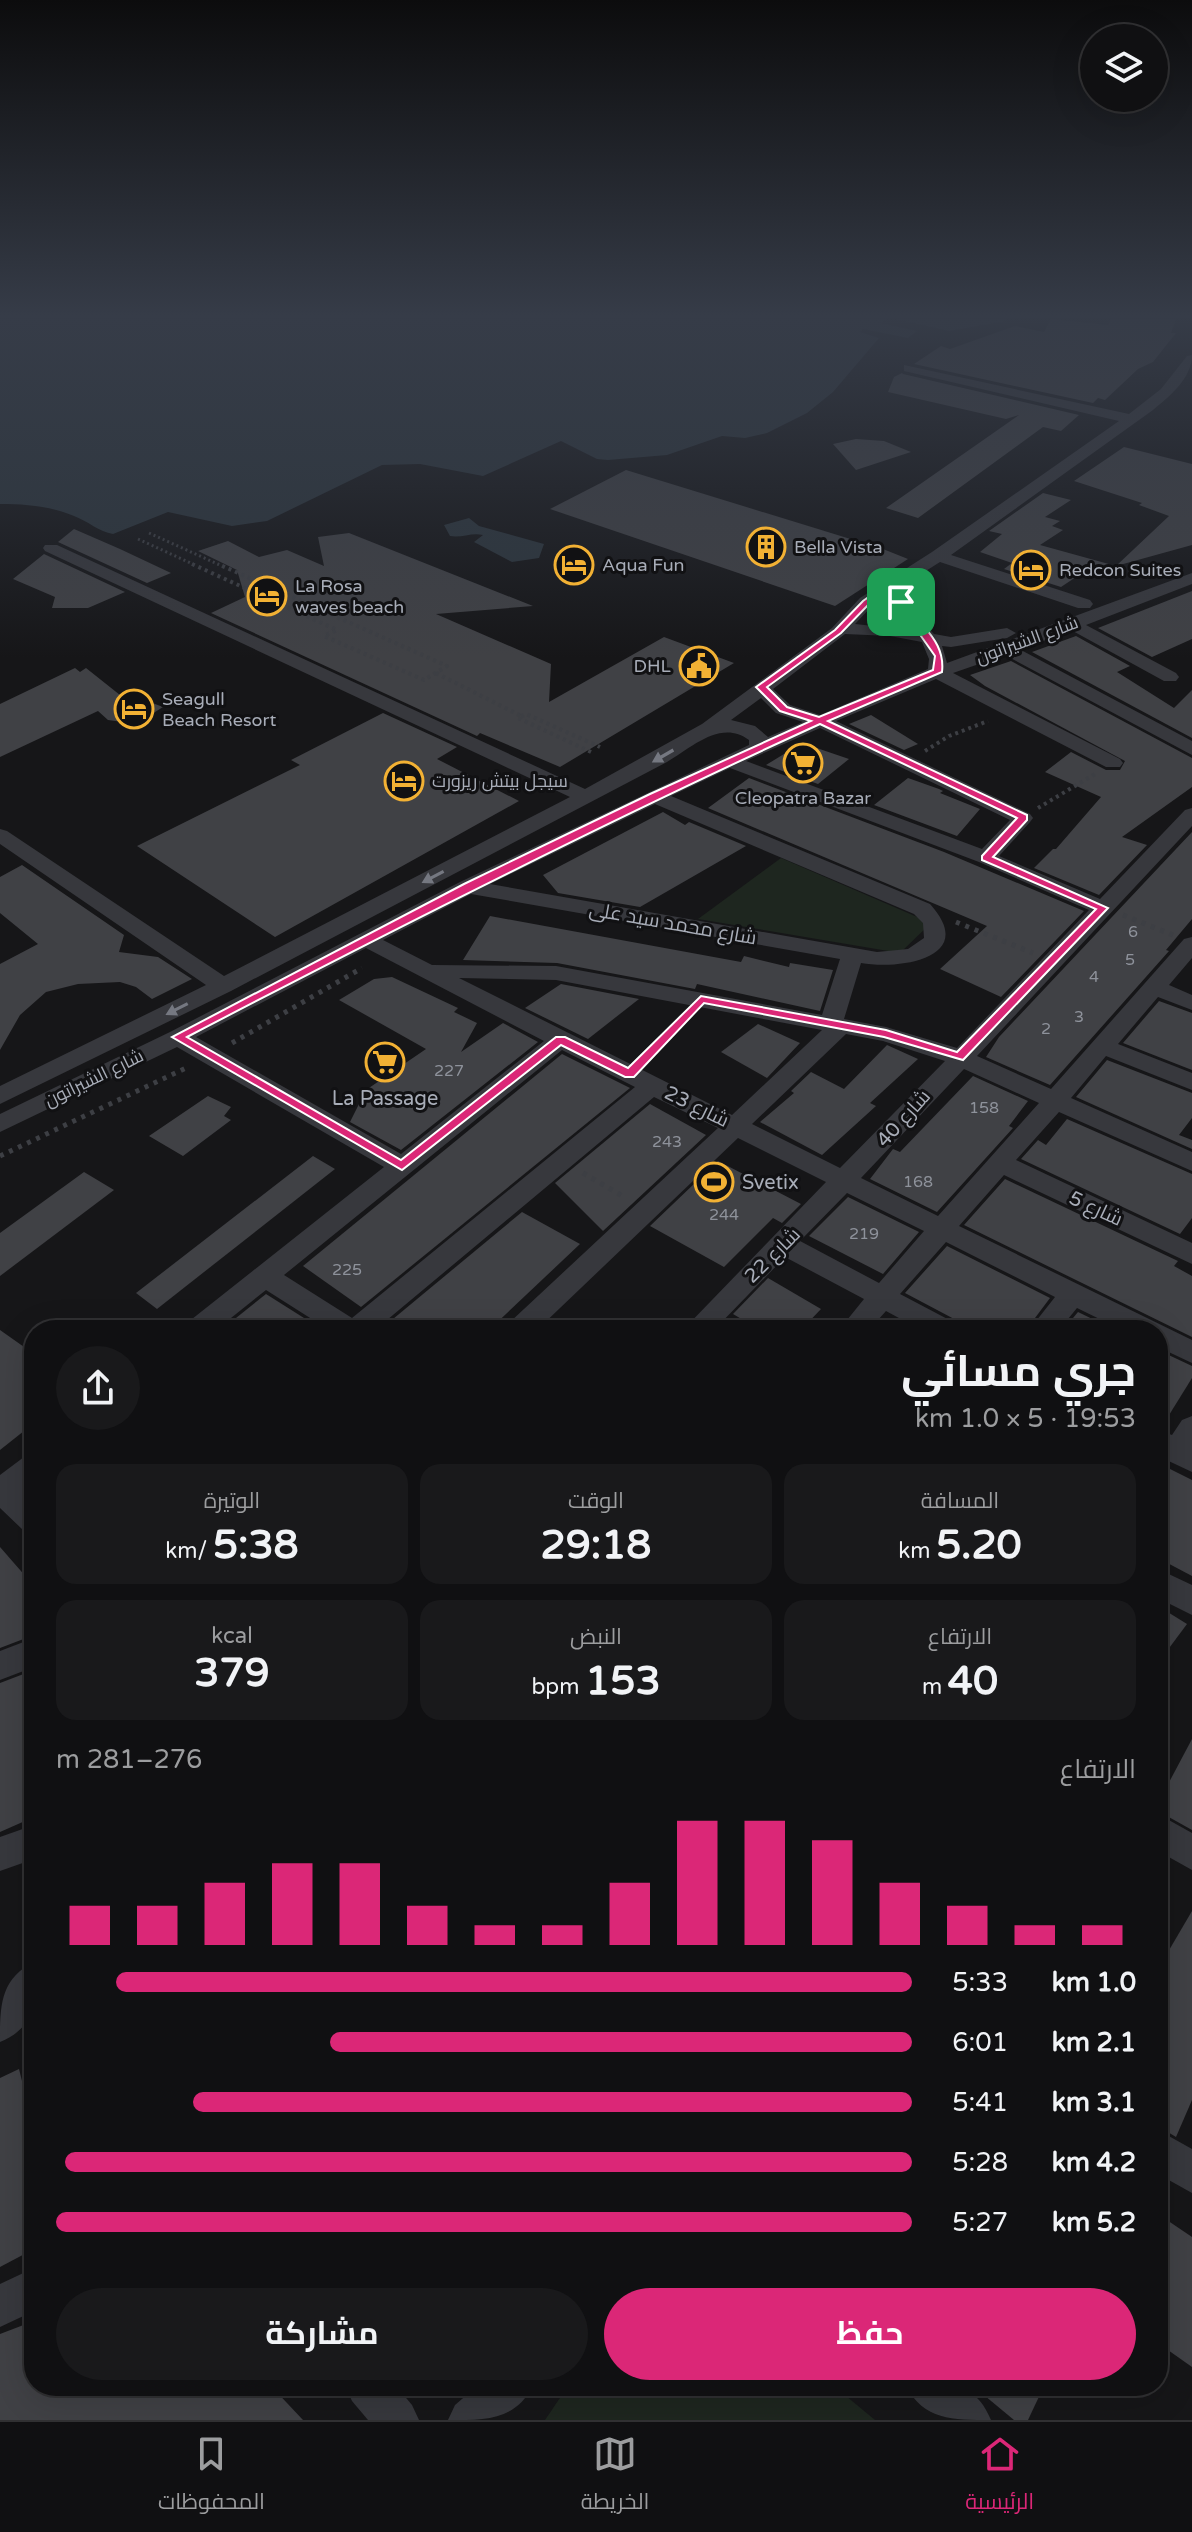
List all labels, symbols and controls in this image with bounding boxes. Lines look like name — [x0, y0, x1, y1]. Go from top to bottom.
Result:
map controls — [1080, 24, 1168, 112]
button: layers — [1080, 24, 1168, 112]
building icon: Bella Vista — [745, 526, 787, 568]
place label: Bella Vista — [794, 536, 883, 558]
hotel icon: Aqua Fun — [553, 544, 595, 586]
hotel icon: Redcon Suites — [1010, 549, 1052, 591]
place label: Aqua Fun — [602, 554, 685, 576]
place label: Redcon Suites — [1059, 559, 1181, 581]
pin — [867, 568, 935, 636]
hotel icon: La Rosa waves beach — [246, 575, 288, 617]
place label: La Rosa waves beach — [295, 575, 404, 618]
icon: arrive — [879, 580, 923, 624]
street label: شارع الشيراتون — [973, 611, 1082, 670]
public building icon: DHL — [678, 645, 720, 687]
place label: DHL — [634, 655, 672, 677]
hotel icon: Seagull Beach Resort — [113, 688, 155, 730]
place label: Seagull Beach Resort — [162, 688, 276, 731]
supermarket icon: Cleopatra Bazar — [782, 742, 824, 784]
one-way arrow — [652, 749, 674, 763]
hotel icon: سيجل بيتش ريزورت — [383, 760, 425, 802]
place label: سيجل بيتش ريزورت — [432, 770, 568, 792]
place label: Cleopatra Bazar — [735, 787, 871, 809]
one-way arrow — [422, 870, 445, 883]
street label: شارع محمد سيد على — [587, 897, 758, 951]
house number: 6 — [1128, 922, 1138, 942]
house number: 5 — [1125, 950, 1135, 970]
house number: 4 — [1089, 967, 1099, 987]
one-way arrow — [166, 1002, 189, 1015]
house number: 3 — [1074, 1007, 1084, 1027]
house number: 2 — [1041, 1019, 1051, 1039]
supermarket icon: La Passage — [364, 1041, 406, 1083]
street label: شارع الشيراتون — [41, 1045, 148, 1112]
house number: 227 — [434, 1061, 464, 1081]
street label: شارع 23 — [660, 1081, 733, 1134]
street label: شارع 40 — [872, 1085, 937, 1153]
place label: La Passage — [332, 1087, 438, 1111]
house number: 158 — [969, 1098, 999, 1118]
house number: 243 — [652, 1132, 682, 1152]
sports icon: Svetix — [693, 1161, 735, 1203]
place label: Svetix — [742, 1171, 799, 1195]
house number: 168 — [903, 1172, 933, 1192]
street label: شارع 5 — [1064, 1186, 1126, 1233]
house number: 244 — [709, 1205, 739, 1225]
street label: شارع 22 — [740, 1223, 806, 1289]
house number: 219 — [849, 1224, 879, 1244]
house number: 225 — [332, 1260, 362, 1280]
button: share — [56, 1346, 140, 1430]
text: جري مسائي — [901, 1346, 1136, 1399]
text: 19:53 · 5 × 1.0 km — [915, 1403, 1136, 1434]
text: الوتيرة — [204, 1488, 260, 1514]
text: الوقت — [568, 1488, 624, 1514]
text: المسافة — [921, 1488, 999, 1514]
text: 5:38 — [213, 1521, 299, 1569]
text: 29:18 — [541, 1521, 651, 1569]
text: 5.20 — [936, 1521, 1022, 1569]
text: /km — [165, 1538, 213, 1564]
text: km — [898, 1538, 936, 1564]
text: kcal — [211, 1623, 253, 1649]
text: النبض — [570, 1624, 622, 1650]
text: الارتفاع — [928, 1624, 992, 1650]
text: 379 — [194, 1649, 270, 1697]
text: 153 — [585, 1657, 661, 1705]
text: 40 — [948, 1657, 998, 1705]
text: bpm — [531, 1674, 585, 1700]
text: m — [922, 1674, 948, 1700]
text: 276–281 m — [56, 1744, 202, 1775]
text: الارتفاع — [1060, 1754, 1136, 1785]
text: 5:33 — [952, 1967, 1008, 1998]
text: 1.0 km — [1052, 1967, 1136, 1998]
text: 6:01 — [952, 2027, 1008, 2058]
text: 2.1 km — [1052, 2027, 1136, 2058]
text: 5:41 — [952, 2087, 1008, 2118]
text: 3.1 km — [1052, 2087, 1136, 2118]
text: 5:28 — [952, 2147, 1008, 2178]
text: 4.2 km — [1052, 2147, 1136, 2178]
text: 5:27 — [952, 2207, 1008, 2238]
text: 5.2 km — [1052, 2207, 1136, 2238]
button: مشاركة — [56, 2288, 588, 2380]
button: حفظ — [604, 2288, 1136, 2380]
tab: المحفوظات — [158, 2432, 265, 2522]
tab: الخريطة — [581, 2432, 649, 2522]
tab: الرئيسية — [965, 2432, 1034, 2522]

